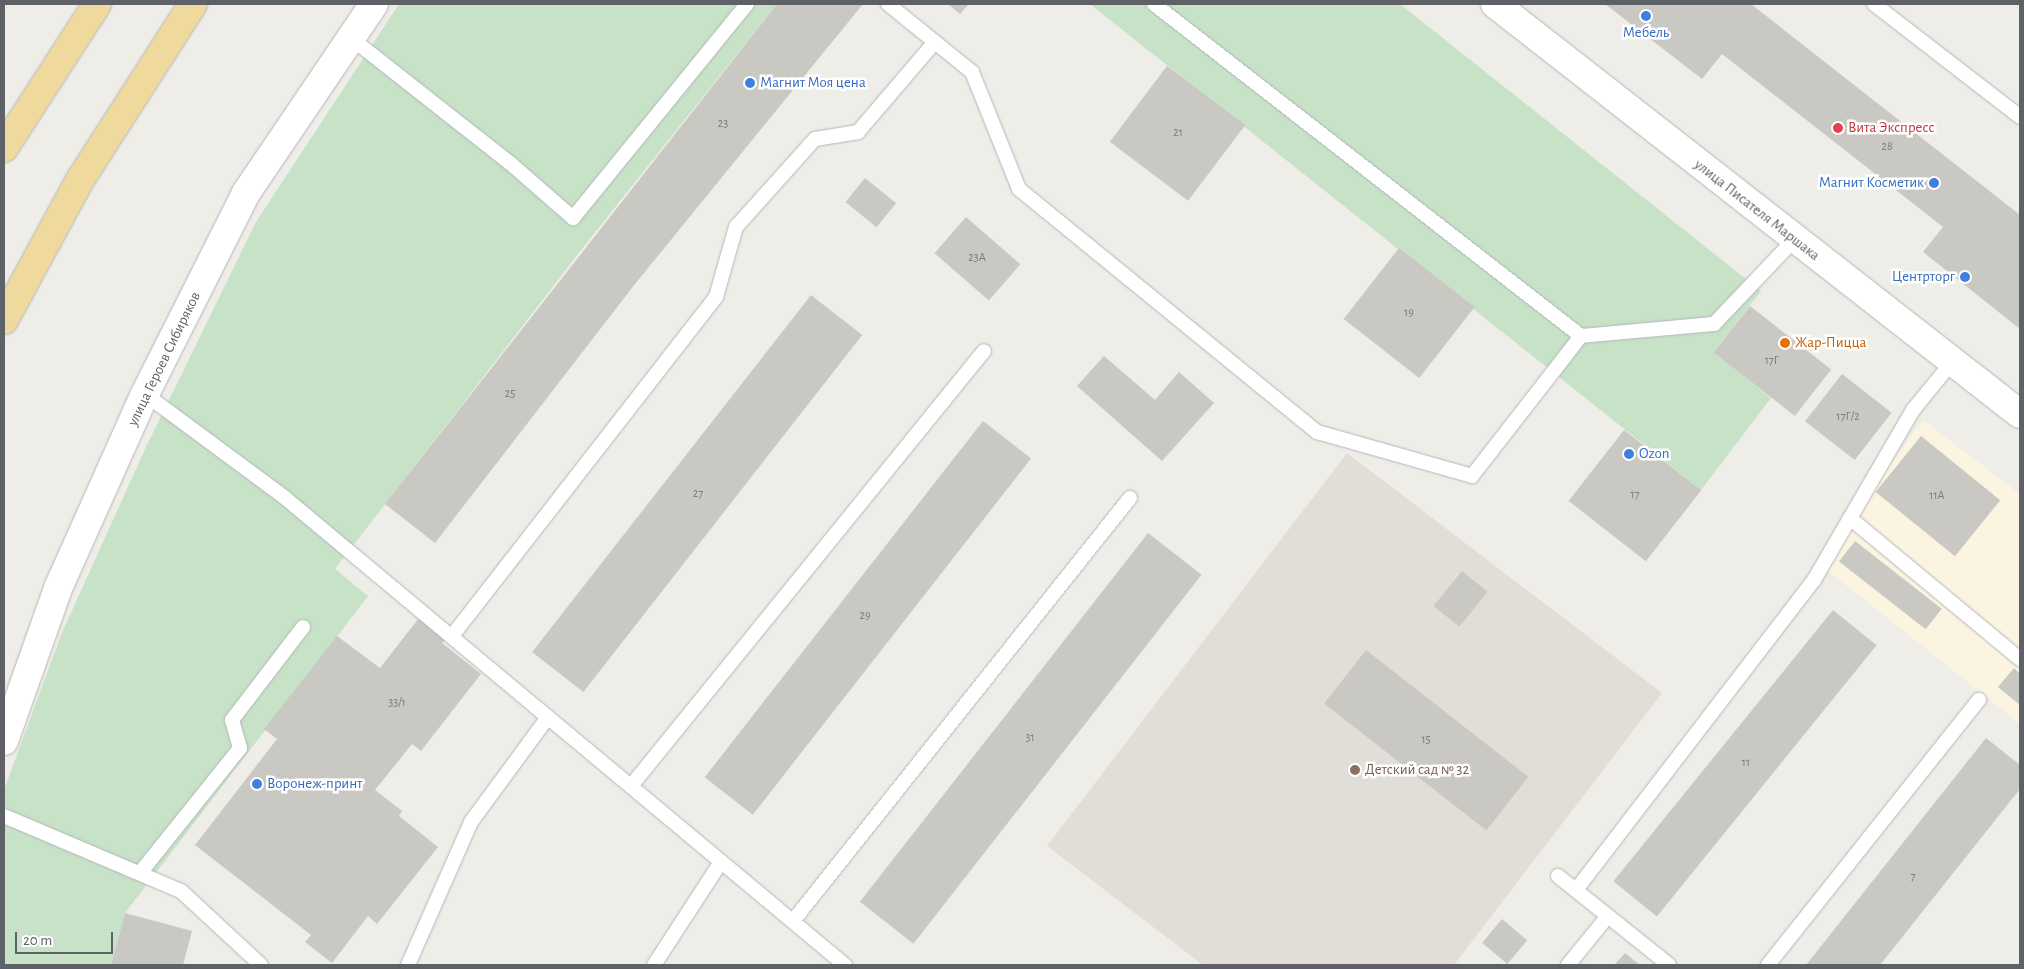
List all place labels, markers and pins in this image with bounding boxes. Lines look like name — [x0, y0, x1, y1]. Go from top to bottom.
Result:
marker: Мебель — [1640, 10, 1652, 22]
place label: Мебель — [1623, 24, 1669, 42]
place label: Магнит Моя цена — [760, 74, 866, 92]
marker: Магнит Моя цена — [744, 77, 756, 89]
place label: Вита Экспресс — [1848, 119, 1935, 137]
marker: Вита Экспресс — [1832, 122, 1844, 134]
place label: Магнит Косметик — [1819, 174, 1924, 192]
marker: Магнит Косметик — [1928, 177, 1940, 189]
place label: Центрторг — [1892, 268, 1955, 286]
marker: Центрторг — [1959, 271, 1971, 283]
place label: Жар-Пицца — [1795, 334, 1866, 352]
marker: Жар-Пицца — [1779, 337, 1791, 349]
place label: Ozon — [1639, 445, 1669, 463]
marker: Ozon — [1623, 448, 1635, 460]
place label: Детский сад № 32 — [1365, 761, 1469, 779]
marker: Детский сад № 32 — [1349, 764, 1361, 776]
place label: Воронеж-принт — [267, 775, 362, 793]
marker: Воронеж-принт — [251, 778, 263, 790]

